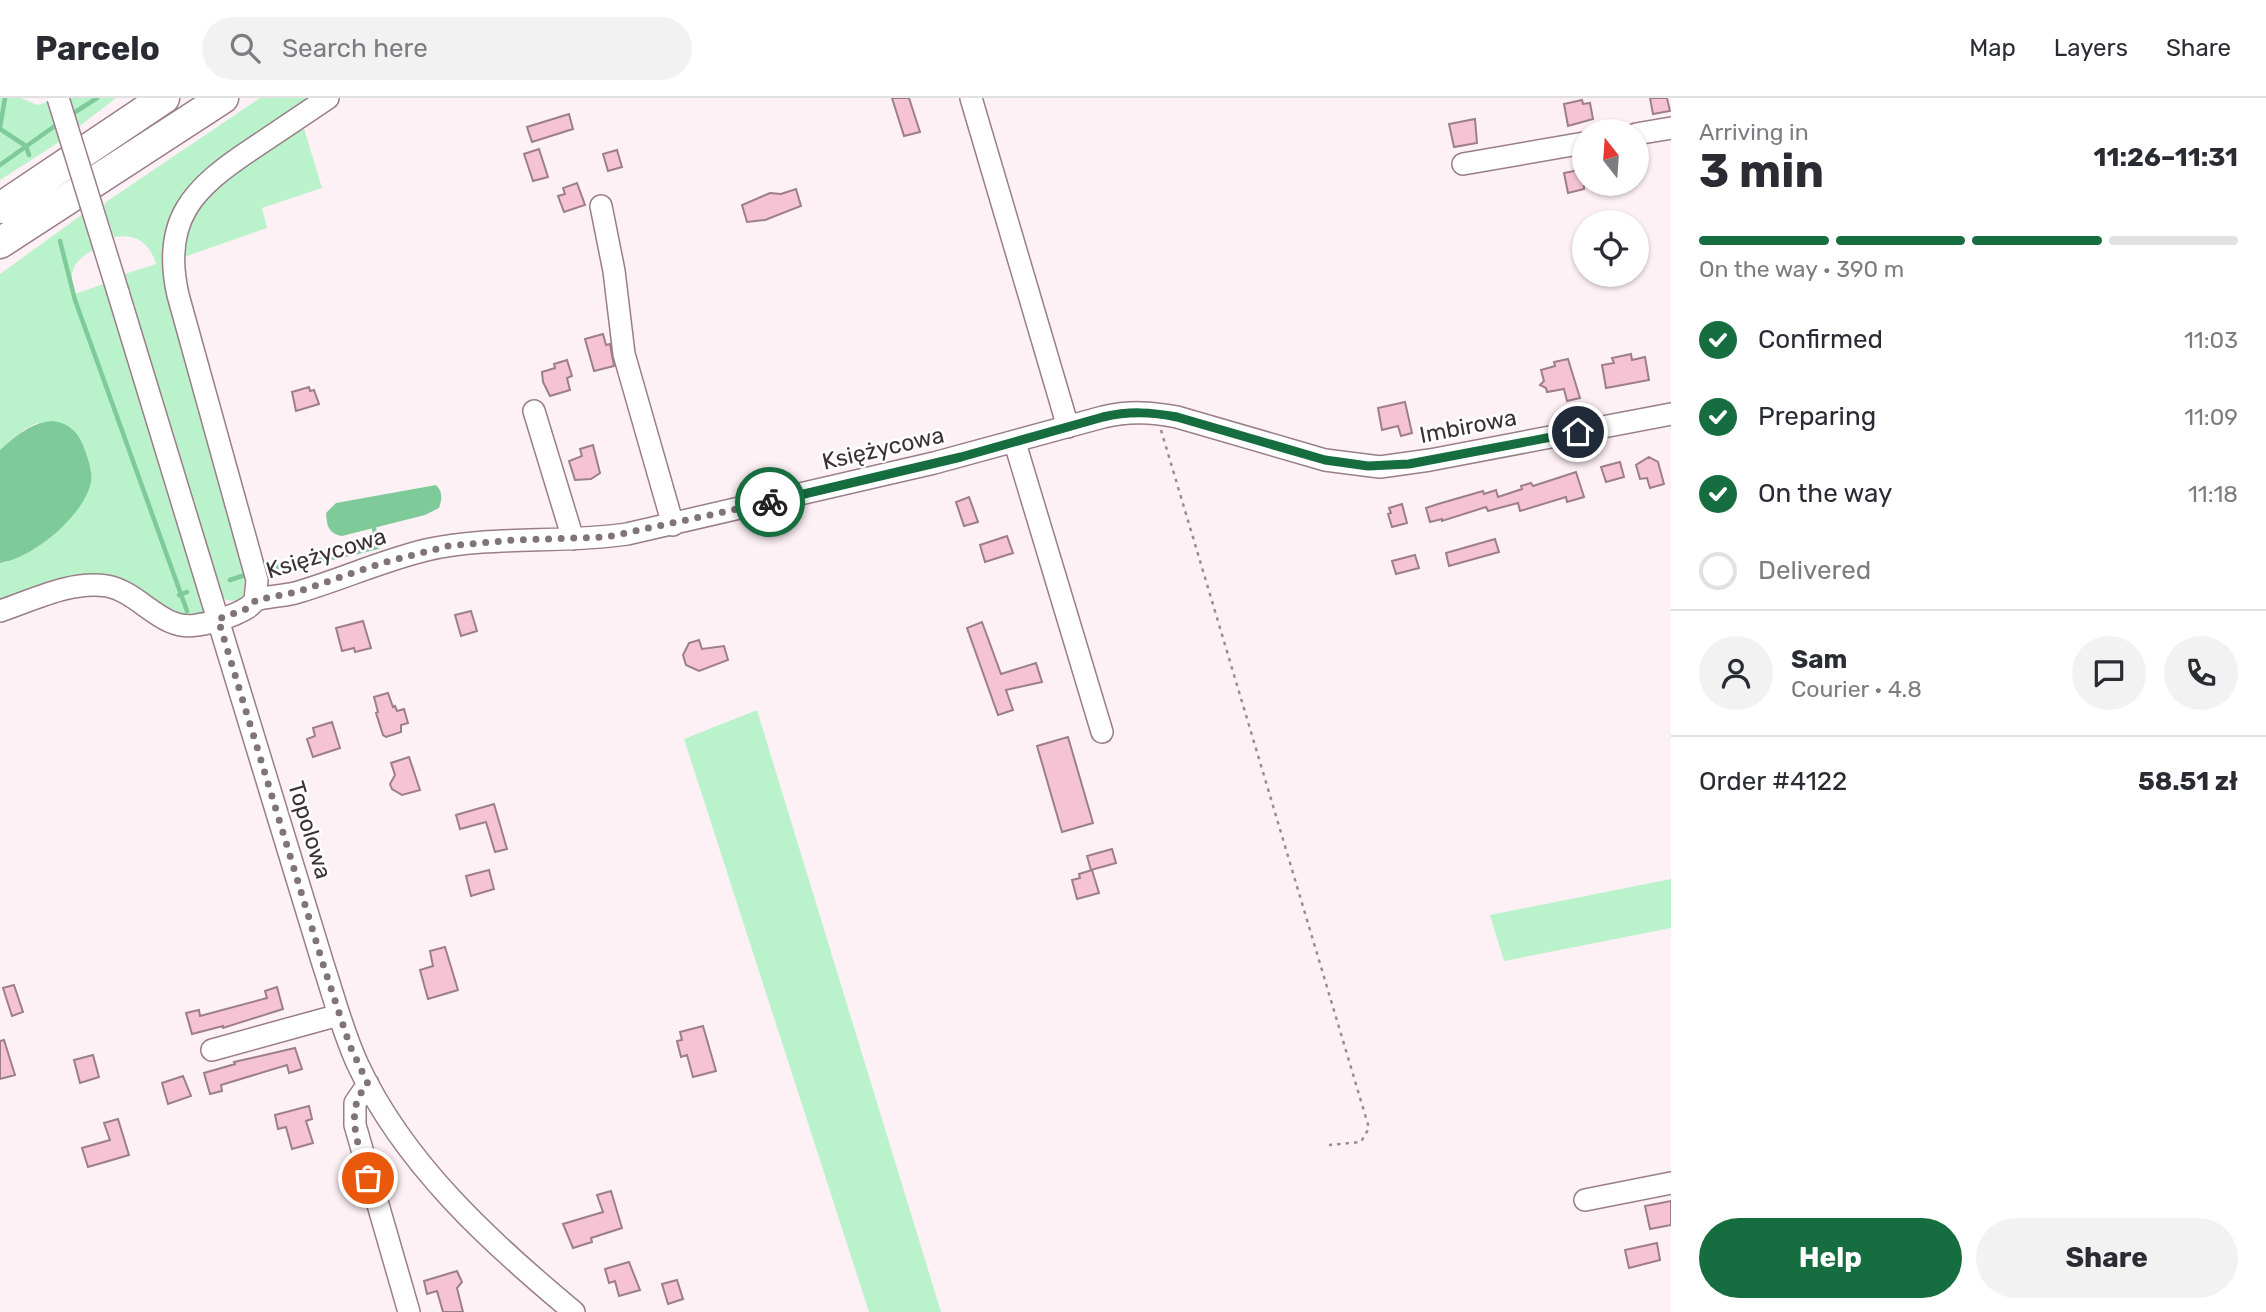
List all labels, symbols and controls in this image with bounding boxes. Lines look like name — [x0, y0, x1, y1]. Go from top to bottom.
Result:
search box — [202, 17, 692, 80]
text: Parcelo — [35, 29, 160, 68]
icon: search — [226, 29, 264, 67]
text: Search here — [282, 33, 428, 64]
text: Map — [1969, 34, 2016, 62]
text: Layers — [2054, 34, 2128, 62]
text: Share — [2166, 34, 2231, 62]
text: Arriving in — [1699, 118, 1809, 146]
north arrow — [1572, 119, 1648, 196]
map controls — [1572, 119, 1649, 287]
text: 11:26–11:31 — [2094, 142, 2238, 173]
text: 3 min — [1699, 144, 1824, 199]
button: locate — [1572, 210, 1649, 287]
text: On the way · 390 m — [1699, 255, 1904, 283]
icon: check — [1699, 321, 1737, 359]
text: Confirmed — [1758, 324, 1883, 355]
text: 11:03 — [2184, 326, 2238, 354]
icon: check — [1699, 398, 1737, 436]
text: Preparing — [1758, 401, 1876, 432]
pin — [1548, 402, 1608, 462]
street label: Imbirowa — [1417, 403, 1519, 449]
text: 11:09 — [2184, 403, 2238, 431]
icon: home — [1559, 413, 1597, 451]
street label: Księżycowa — [819, 420, 947, 476]
courier — [735, 467, 805, 537]
icon: check — [1699, 475, 1737, 513]
text: On the way — [1758, 478, 1892, 509]
text: 11:18 — [2188, 480, 2238, 508]
icon: bike — [751, 483, 789, 521]
street label: Księżycowa — [263, 521, 389, 585]
text: Delivered — [1758, 555, 1871, 586]
button: person — [1699, 636, 1773, 710]
button: chat — [2072, 636, 2146, 710]
button: phone — [2164, 636, 2238, 710]
text: Sam — [1791, 644, 1847, 675]
text: Courier · 4.8 — [1791, 675, 1922, 703]
text: Order #4122 — [1699, 766, 1847, 797]
text: 58.51 zł — [2138, 766, 2238, 797]
street label: Topolowa — [282, 778, 338, 882]
pin — [338, 1148, 398, 1208]
icon: bag — [349, 1159, 387, 1197]
button: Help — [1699, 1218, 1962, 1298]
button: Share — [1976, 1218, 2238, 1298]

